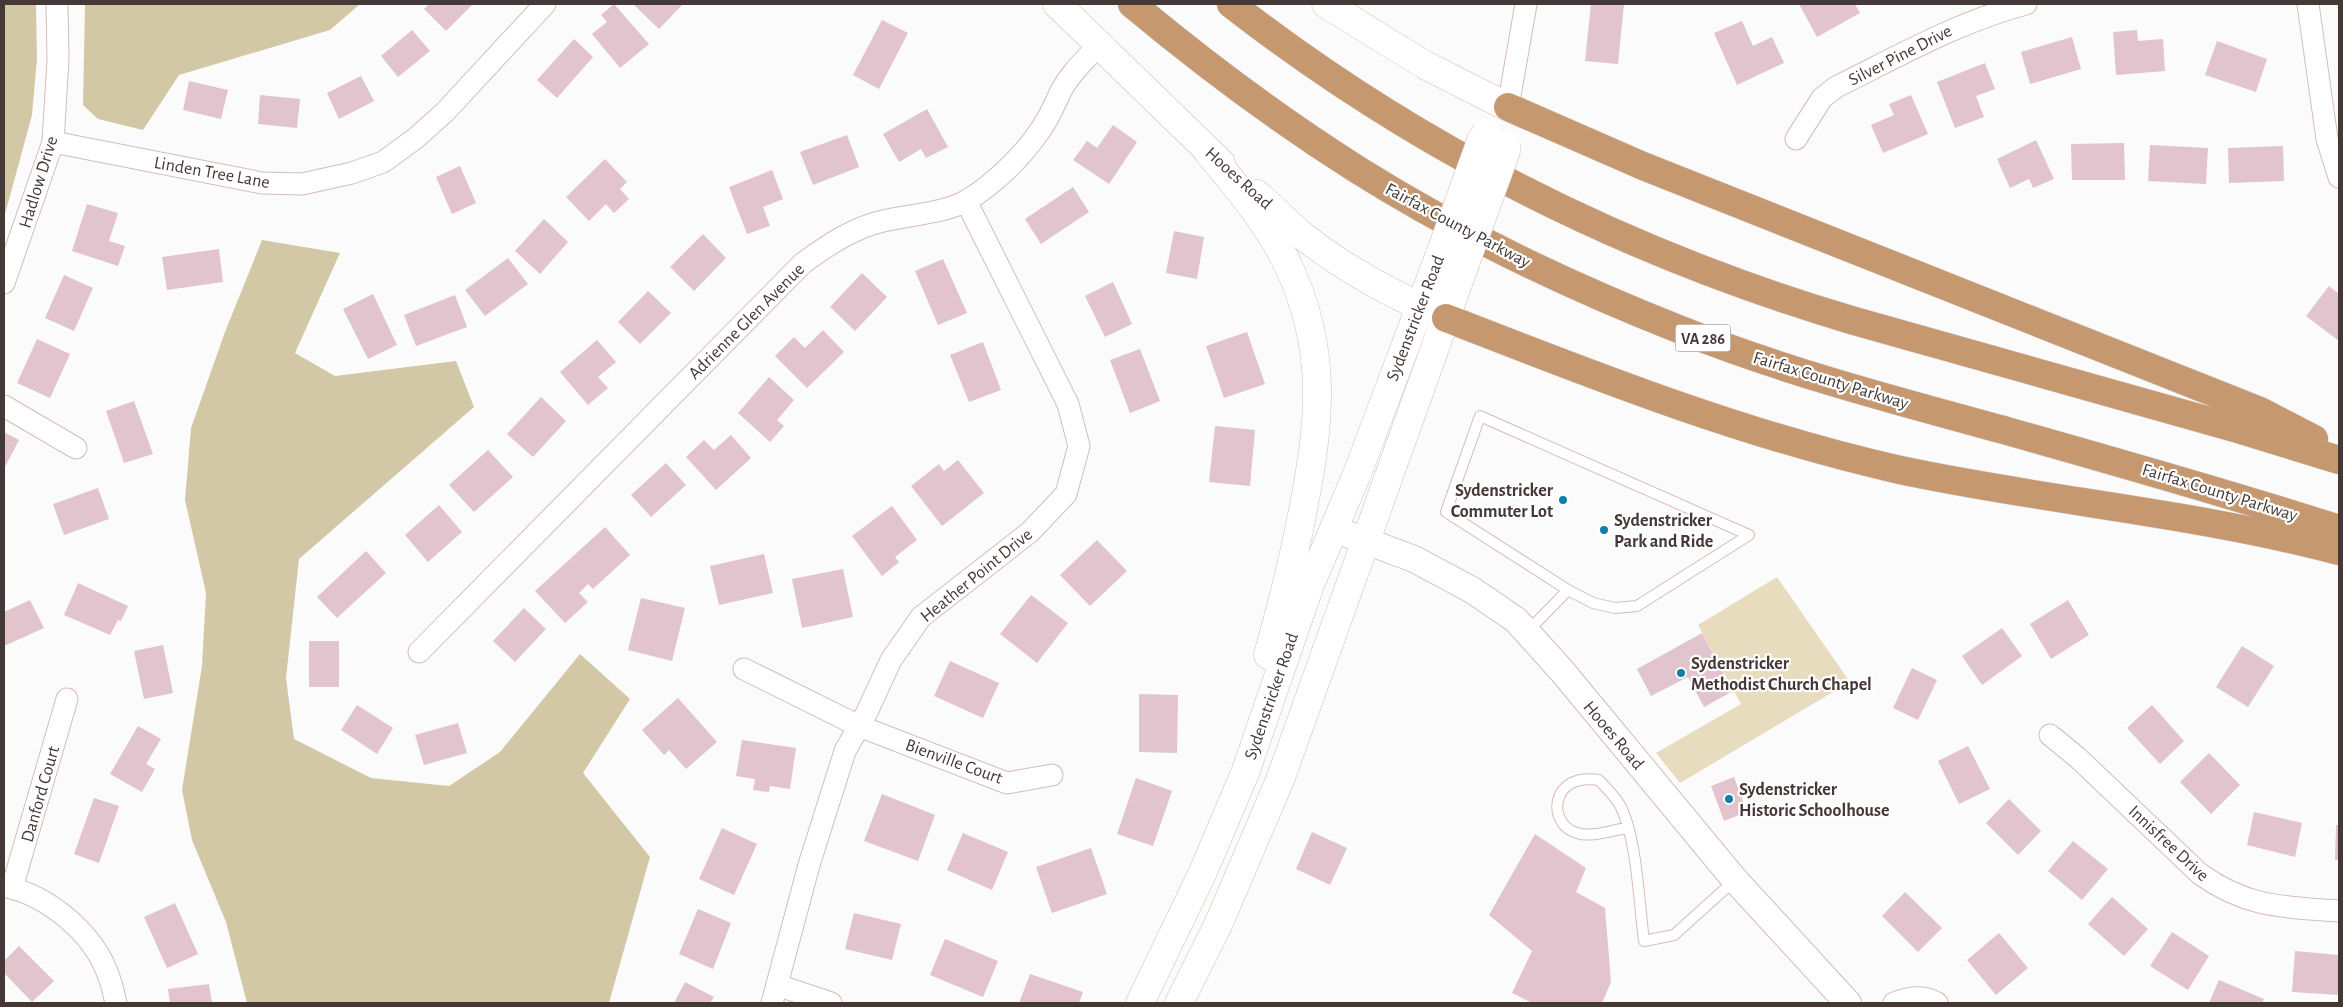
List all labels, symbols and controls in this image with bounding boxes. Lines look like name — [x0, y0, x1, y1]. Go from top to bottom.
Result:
street label: Silver Pine Drive — [1846, 22, 1955, 90]
street label: Hadlow Drive — [16, 134, 61, 230]
street label: Hooes Road — [1201, 144, 1275, 213]
street label: Linden Tree Lane — [153, 154, 271, 192]
street label: Fairfax County Parkway — [1382, 180, 1533, 272]
street label: Sydenstricker Road — [1384, 253, 1448, 384]
street label: Adrienne Glen Avenue — [685, 260, 808, 383]
road number: VA 286 — [1676, 324, 1730, 352]
street label: Fairfax County Parkway — [1751, 349, 1911, 413]
street label: Fairfax County Parkway — [2140, 461, 2300, 525]
place label: Sydenstricker Commuter Lot — [1451, 482, 1554, 521]
marker: Sydenstricker Commuter Lot — [1557, 494, 1569, 506]
place label: Sydenstricker Park and Ride — [1614, 512, 1713, 551]
marker: Sydenstricker Park and Ride — [1598, 524, 1610, 536]
street label: Heather Point Drive — [917, 525, 1036, 626]
street label: Sydenstricker Road — [1242, 631, 1302, 762]
place label: Sydenstricker Methodist Church Chapel — [1691, 655, 1872, 694]
marker: Sydenstricker Methodist Church Chapel — [1675, 667, 1687, 679]
street label: Hooes Road — [1580, 698, 1647, 773]
street label: Bienville Court — [903, 736, 1005, 788]
street label: Danford Court — [19, 744, 63, 844]
place label: Sydenstricker Historic Schoolhouse — [1739, 781, 1889, 820]
marker: Sydenstricker Historic Schoolhouse — [1723, 793, 1735, 805]
street label: Innisfree Drive — [2125, 802, 2212, 885]

